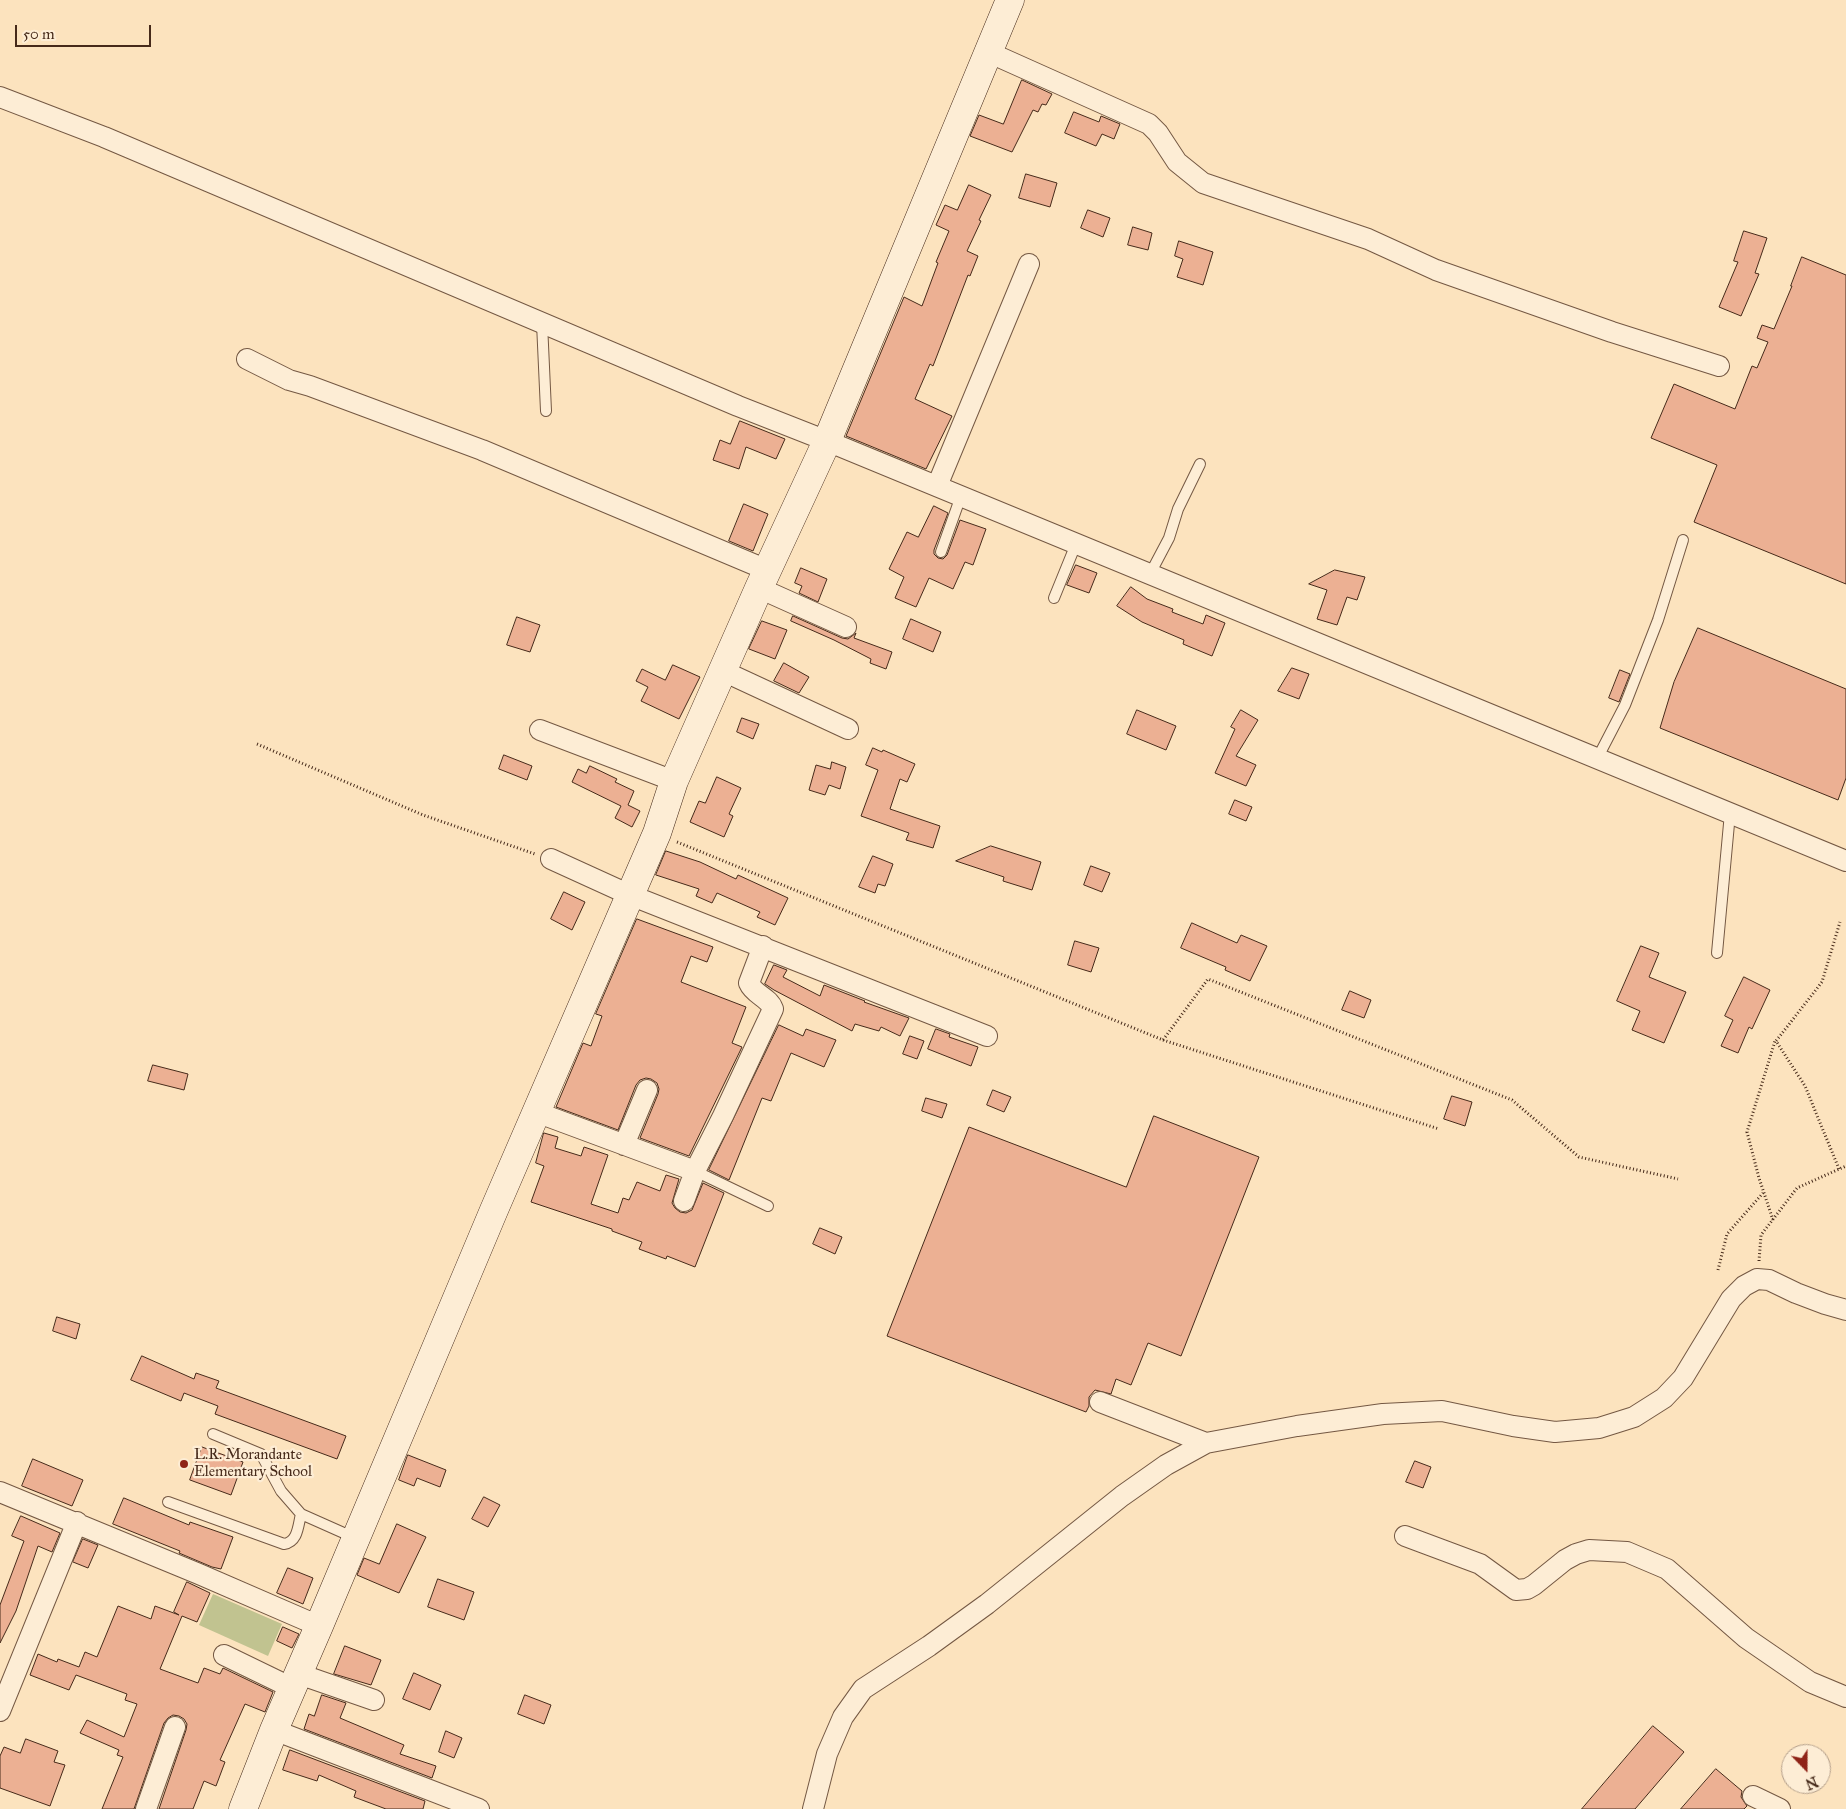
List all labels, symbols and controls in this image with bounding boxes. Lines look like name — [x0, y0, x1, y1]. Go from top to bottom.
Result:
scale bar — [18, 15, 154, 47]
text: 50 m — [23, 25, 55, 43]
place label: L.R. Morandante Elementary School — [194, 1446, 312, 1481]
marker: L.R. Morandante Elementary School — [178, 1458, 190, 1470]
north arrow — [1781, 1744, 1831, 1794]
text: N — [1803, 1772, 1820, 1793]

